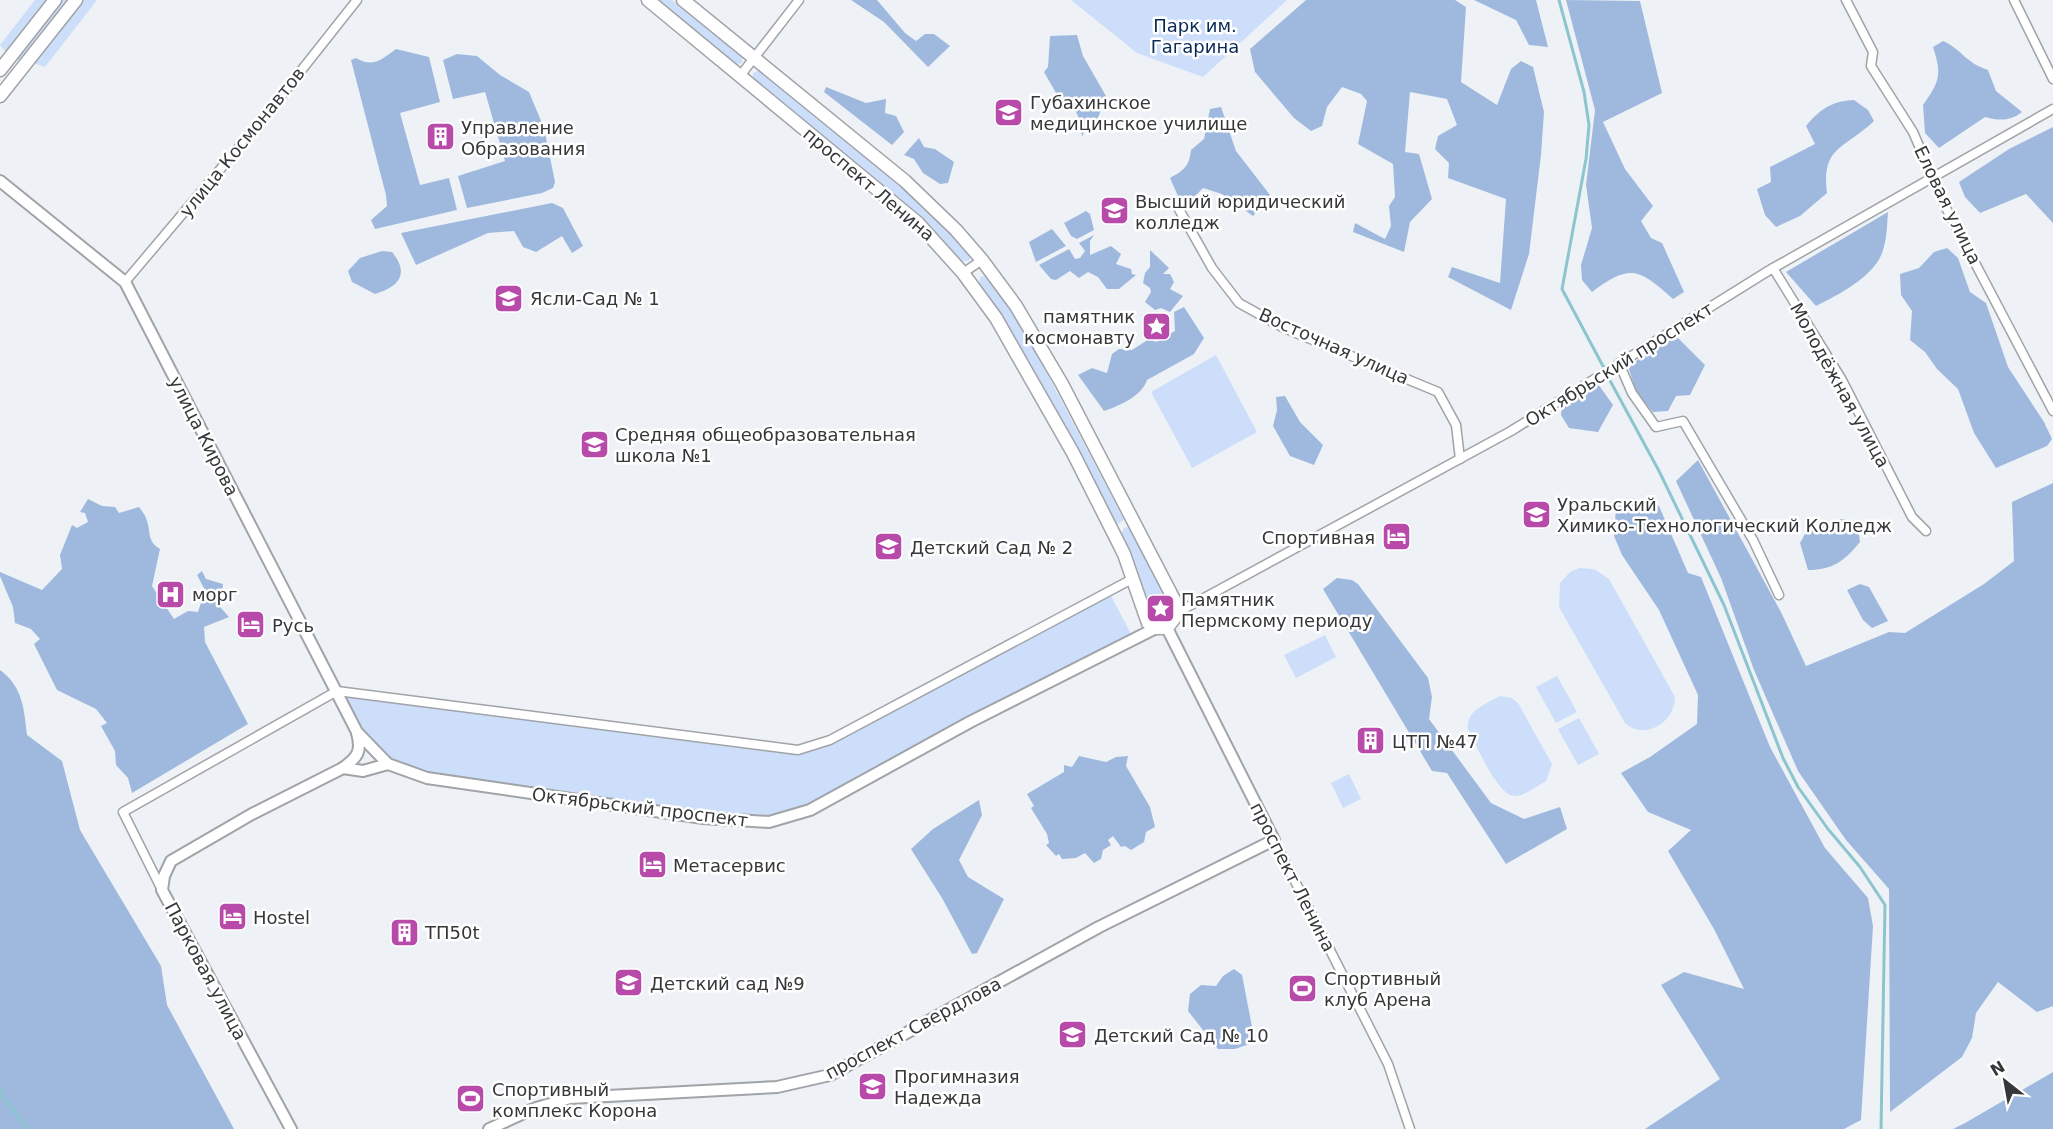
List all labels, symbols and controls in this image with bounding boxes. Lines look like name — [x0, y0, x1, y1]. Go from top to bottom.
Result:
park label: Парк им. Гагарина — [1151, 15, 1239, 57]
street label: улица Космонавтов — [175, 63, 309, 221]
place label: Губахинское медицинское училище — [1030, 92, 1247, 134]
school or university icon: Губахинское медицинское училище — [993, 96, 1025, 128]
place label: Управление Образования — [461, 117, 585, 159]
building icon: Управление Образования — [424, 121, 456, 153]
street label: проспект Ленина — [799, 123, 939, 245]
street label: Еловая улица — [1910, 142, 1986, 268]
place label: Высший юридический колледж — [1135, 191, 1345, 233]
school or university icon: Высший юридический колледж — [1098, 195, 1130, 227]
school or university icon: Ясли-Сад № 1 — [493, 282, 525, 314]
place label: Ясли-Сад № 1 — [530, 288, 660, 309]
street label: Октябрьский проспект — [1521, 297, 1717, 431]
street label: Молодёжная улица — [1786, 299, 1894, 471]
street label: Восточная улица — [1256, 303, 1412, 389]
place label: памятник космонавту — [1024, 306, 1135, 348]
place icon: памятник космонавту — [1140, 310, 1172, 342]
street label: улица Кирова — [165, 373, 243, 499]
place label: Средняя общеобразовательная школа №1 — [615, 424, 916, 466]
school or university icon: Средняя общеобразовательная школа №1 — [578, 428, 610, 460]
place label: Уральский Химико-Технологический Колледж — [1557, 494, 1892, 536]
school or university icon: Уральский Химико-Технологический Колледж — [1520, 498, 1552, 530]
hotel icon: Спортивная — [1380, 521, 1412, 553]
place label: Спортивная — [1262, 527, 1375, 548]
school or university icon: Детский Сад № 2 — [873, 531, 905, 563]
place label: Детский Сад № 2 — [910, 537, 1073, 558]
hospital icon: морг — [155, 578, 187, 610]
place label: морг — [192, 584, 237, 605]
place label: Памятник Пермскому периоду — [1181, 589, 1373, 631]
place icon: Памятник Пермскому периоду — [1144, 593, 1176, 625]
hotel icon: Русь — [235, 609, 267, 641]
place label: Русь — [272, 615, 314, 636]
building icon: ЦТП №47 — [1355, 725, 1387, 757]
place label: ЦТП №47 — [1392, 731, 1478, 752]
street label: Октябрьский проспект — [531, 783, 749, 831]
street label: проспект Ленина — [1246, 799, 1340, 955]
hotel icon: Метасервис — [636, 849, 668, 881]
place label: Метасервис — [673, 855, 786, 876]
street label: Парковая улица — [161, 898, 251, 1044]
hotel icon: Hostel — [216, 901, 248, 933]
place label: Hostel — [253, 907, 310, 928]
building icon: ТП50t — [388, 916, 420, 948]
place label: ТП50t — [424, 922, 480, 943]
school or university icon: Детский сад №9 — [613, 967, 645, 999]
place label: Спортивный клуб Арена — [1324, 968, 1441, 1010]
sports icon: Спортивный клуб Арена — [1287, 972, 1319, 1004]
place label: Детский сад №9 — [650, 973, 805, 994]
street label: проспект Свердлова — [821, 973, 1005, 1083]
school or university icon: Детский Сад № 10 — [1057, 1019, 1089, 1051]
place label: Детский Сад № 10 — [1094, 1025, 1269, 1046]
north arrow — [1975, 1051, 2035, 1111]
text: N — [1987, 1057, 2008, 1080]
place label: Прогимназия Надежда — [894, 1066, 1020, 1108]
school or university icon: Прогимназия Надежда — [857, 1070, 889, 1102]
place label: Спортивный комплекс Корона — [492, 1079, 657, 1121]
sports icon: Спортивный комплекс Корона — [455, 1083, 487, 1115]

